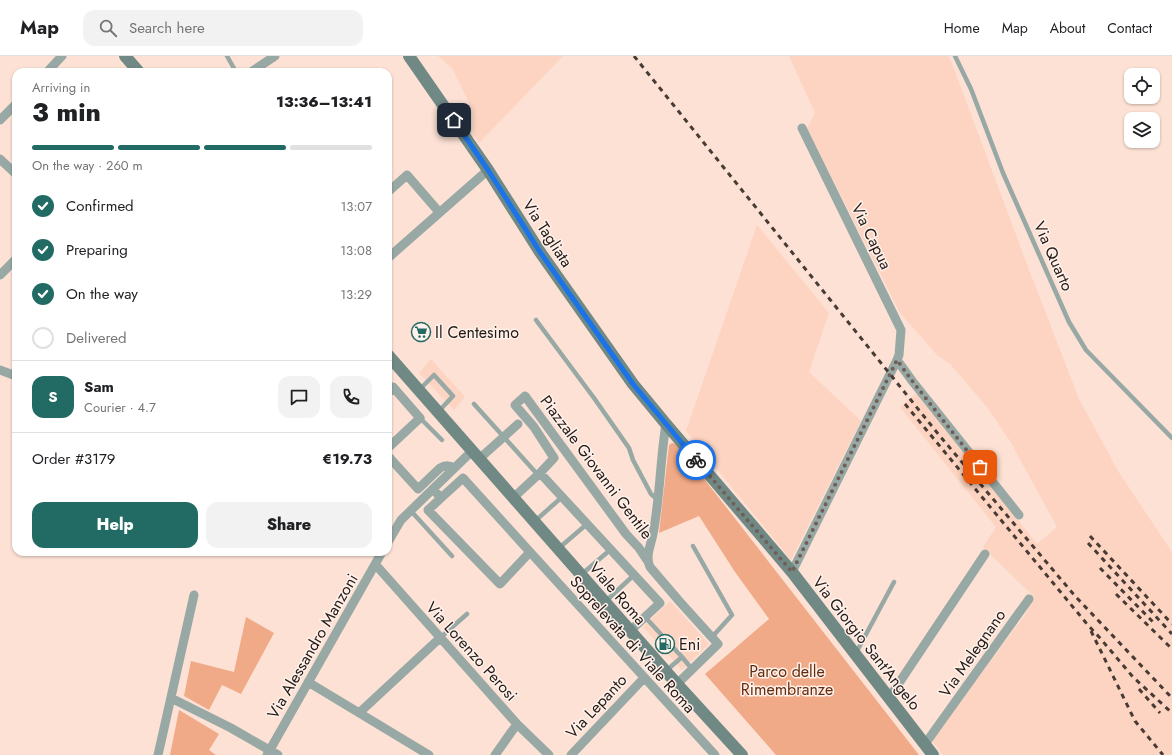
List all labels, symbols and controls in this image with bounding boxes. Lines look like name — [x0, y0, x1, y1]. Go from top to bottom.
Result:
search box — [83, 10, 363, 46]
text: Map — [20, 14, 59, 41]
icon: search — [97, 17, 119, 39]
text: Search here — [129, 17, 205, 39]
text: Home — [944, 18, 980, 38]
text: Map — [1002, 18, 1028, 38]
text: About — [1050, 18, 1085, 38]
text: Contact — [1107, 18, 1152, 38]
map controls — [1124, 68, 1160, 148]
button: locate — [1124, 68, 1160, 104]
text: Arriving in — [32, 78, 90, 97]
text: 13:36–13:41 — [276, 91, 372, 113]
text: 3 min — [32, 93, 101, 131]
pin — [437, 103, 471, 137]
icon: home — [443, 109, 465, 131]
button: layers — [1124, 112, 1160, 148]
text: On the way · 260 m — [32, 156, 143, 175]
icon: check — [32, 195, 54, 217]
text: Confirmed — [66, 195, 134, 217]
street label: Via Tagliata — [517, 195, 578, 272]
text: 13:07 — [341, 197, 372, 216]
street label: Via Capua — [846, 199, 897, 273]
street label: Via Quarto — [1028, 218, 1079, 295]
icon: check — [32, 239, 54, 261]
text: Preparing — [66, 239, 128, 261]
text: 13:08 — [340, 241, 372, 260]
icon: check — [32, 283, 54, 305]
text: On the way — [66, 283, 138, 305]
text: 13:29 — [340, 285, 372, 304]
supermarket icon: Il Centesimo — [410, 321, 432, 343]
place label: Il Centesimo — [435, 321, 519, 344]
text: Delivered — [66, 327, 127, 349]
text: Sam — [84, 376, 114, 398]
button: chat — [278, 376, 320, 418]
button: phone — [330, 376, 372, 418]
text: S — [48, 386, 58, 408]
street label: Piazzale Giovanni Gentile — [535, 391, 658, 544]
text: Courier · 4.7 — [84, 398, 156, 417]
courier — [676, 440, 716, 480]
text: Order #3179 — [32, 448, 115, 470]
text: €19.73 — [322, 448, 372, 470]
icon: bike — [685, 449, 707, 471]
pin — [963, 450, 997, 484]
icon: bag — [969, 456, 991, 478]
button: Help — [32, 502, 198, 548]
button: Share — [206, 502, 372, 548]
street label: Viale Roma — [584, 557, 652, 630]
street label: Via Alessandro Manzoni — [261, 569, 363, 723]
street label: Soprelevata di Viale Roma — [565, 571, 701, 718]
street label: Via Giorgio Sant'Angelo — [807, 572, 926, 715]
street label: Via Lorenzo Perosi — [421, 597, 523, 706]
street label: Via Melegnano — [934, 604, 1011, 702]
fuel station icon: Eni — [654, 633, 676, 655]
place label: Eni — [679, 633, 700, 656]
park label: Parco delle Rimembranze — [741, 660, 833, 701]
street label: Via Lepanto — [561, 669, 632, 744]

